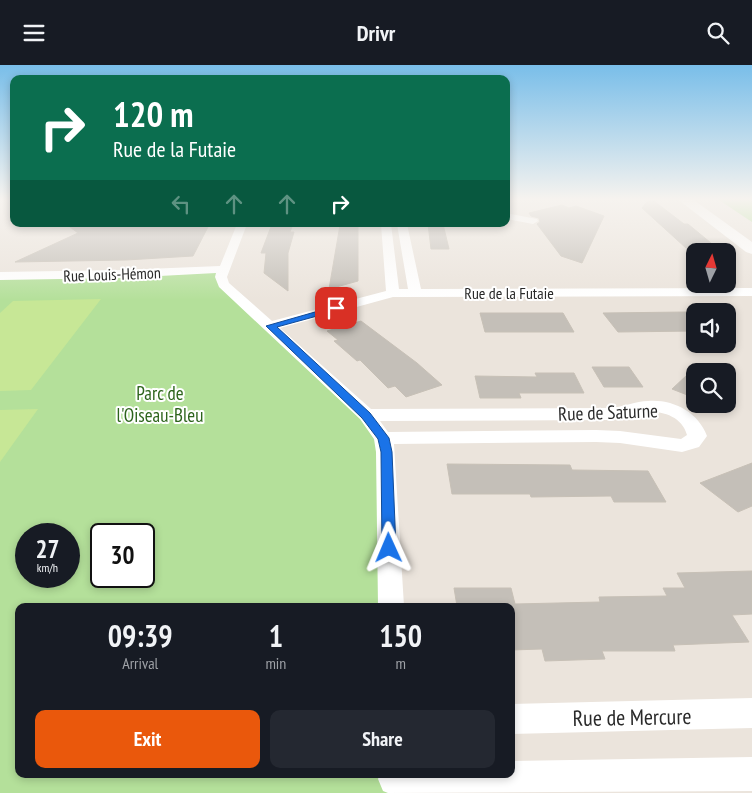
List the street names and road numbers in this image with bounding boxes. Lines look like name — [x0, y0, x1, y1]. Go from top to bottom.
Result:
street label: Rue Louis-Hémon — [63, 262, 161, 286]
street label: Rue de la Futaie — [464, 283, 554, 303]
street label: Rue de Saturne — [558, 398, 659, 426]
street label: Rue de Mercure — [572, 702, 692, 732]

